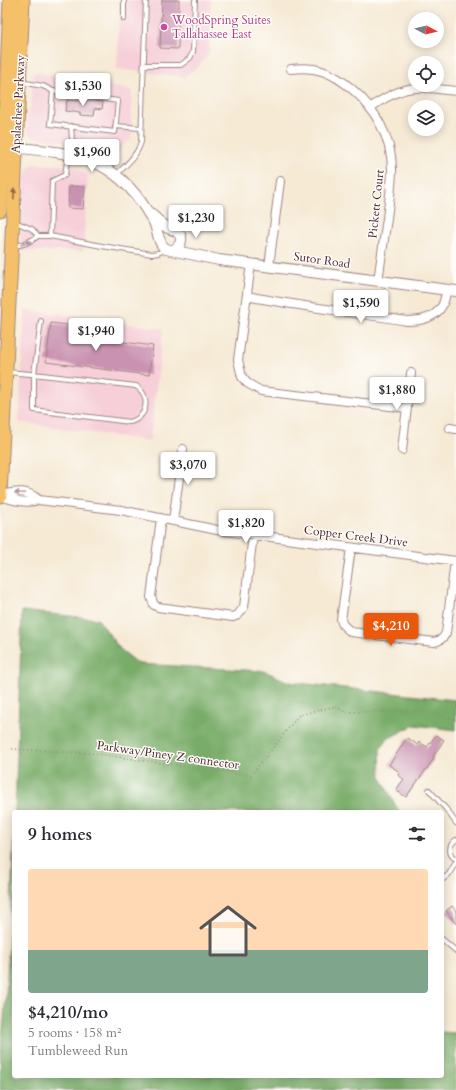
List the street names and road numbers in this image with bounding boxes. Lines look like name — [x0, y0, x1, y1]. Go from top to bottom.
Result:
street label: Apalachee Parkway — [7, 54, 29, 154]
street label: Pickett Court — [364, 169, 388, 239]
street label: Sutor Road — [293, 248, 352, 272]
street label: Copper Creek Drive — [303, 522, 409, 550]
street label: Parkway/Piney Z connector — [96, 737, 241, 773]

